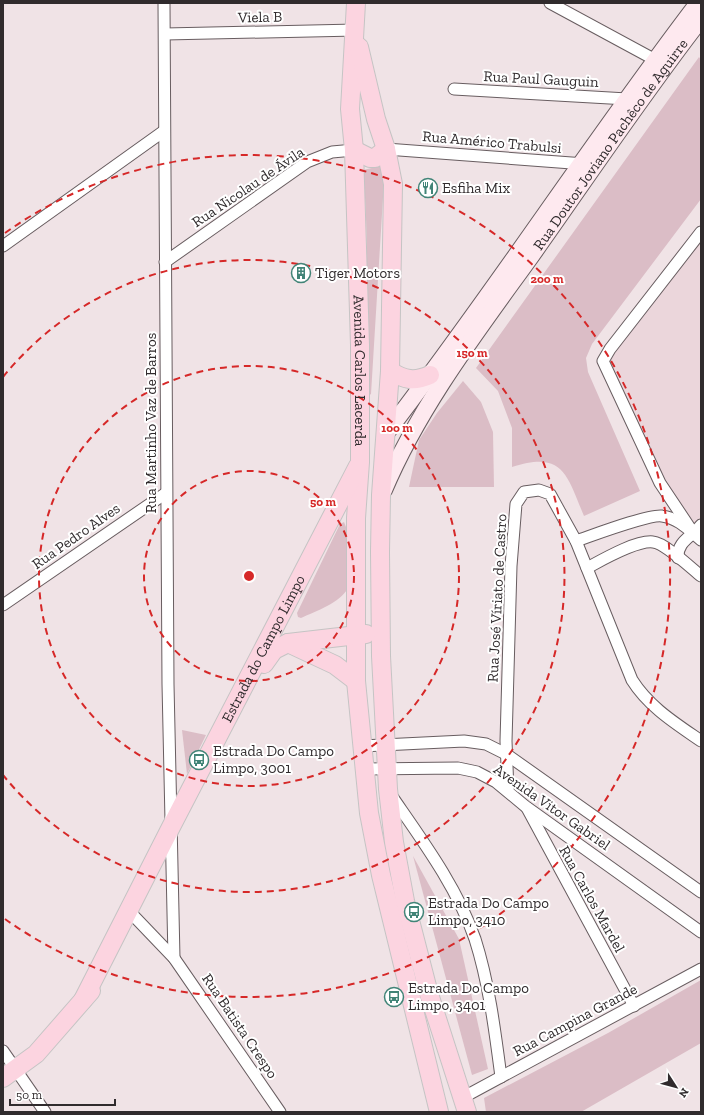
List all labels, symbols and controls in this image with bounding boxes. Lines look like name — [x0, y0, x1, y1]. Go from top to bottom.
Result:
street label: Viela B — [237, 8, 282, 26]
street label: Rua Doutor Joviano Pachêco de Aguirre — [529, 35, 692, 253]
street label: Rua Paul Gauguin — [483, 67, 599, 91]
street label: Rua Américo Trabulsi — [422, 127, 562, 157]
street label: Rua Nicolau de Ávila — [189, 143, 307, 231]
restaurant icon: Esfiha Mix — [417, 177, 439, 199]
place label: Esfiha Mix — [442, 179, 510, 197]
building icon: Tiger Motors — [290, 262, 312, 284]
place label: Tiger Motors — [315, 264, 400, 282]
text: 200 m — [530, 272, 564, 286]
street label: Avenida Carlos Lacerda — [349, 295, 369, 446]
street label: Rua Martinho Vaz de Barros — [142, 333, 160, 513]
text: 150 m — [457, 346, 488, 360]
text: 100 m — [381, 421, 413, 435]
text: 50 m — [310, 495, 336, 509]
street label: Rua Pedro Alves — [29, 499, 123, 573]
street label: Rua José Víriato de Castro — [484, 513, 510, 683]
centre of rings — [242, 569, 256, 583]
street label: Estrada do Campo Limpo — [218, 572, 309, 725]
place label: Estrada Do Campo Limpo, 3001 — [213, 742, 334, 777]
bus stop icon: Estrada Do Campo Limpo, 3001 — [188, 749, 210, 771]
street label: Avenida Vitor Gabriel — [490, 760, 614, 854]
street label: Rua Carlos Mardel — [555, 843, 629, 955]
place label: Estrada Do Campo Limpo, 3410 — [428, 894, 549, 929]
bus stop icon: Estrada Do Campo Limpo, 3410 — [403, 901, 425, 923]
street label: Rua Batista Crespo — [198, 970, 282, 1082]
place label: Estrada Do Campo Limpo, 3401 — [408, 979, 529, 1014]
street label: Rua Campina Grande — [510, 980, 640, 1060]
bus stop icon: Estrada Do Campo Limpo, 3401 — [383, 986, 405, 1008]
north arrow — [656, 1067, 696, 1107]
scale bar — [10, 1081, 115, 1107]
text: N — [676, 1085, 691, 1100]
text: 50 m — [16, 1088, 43, 1102]

